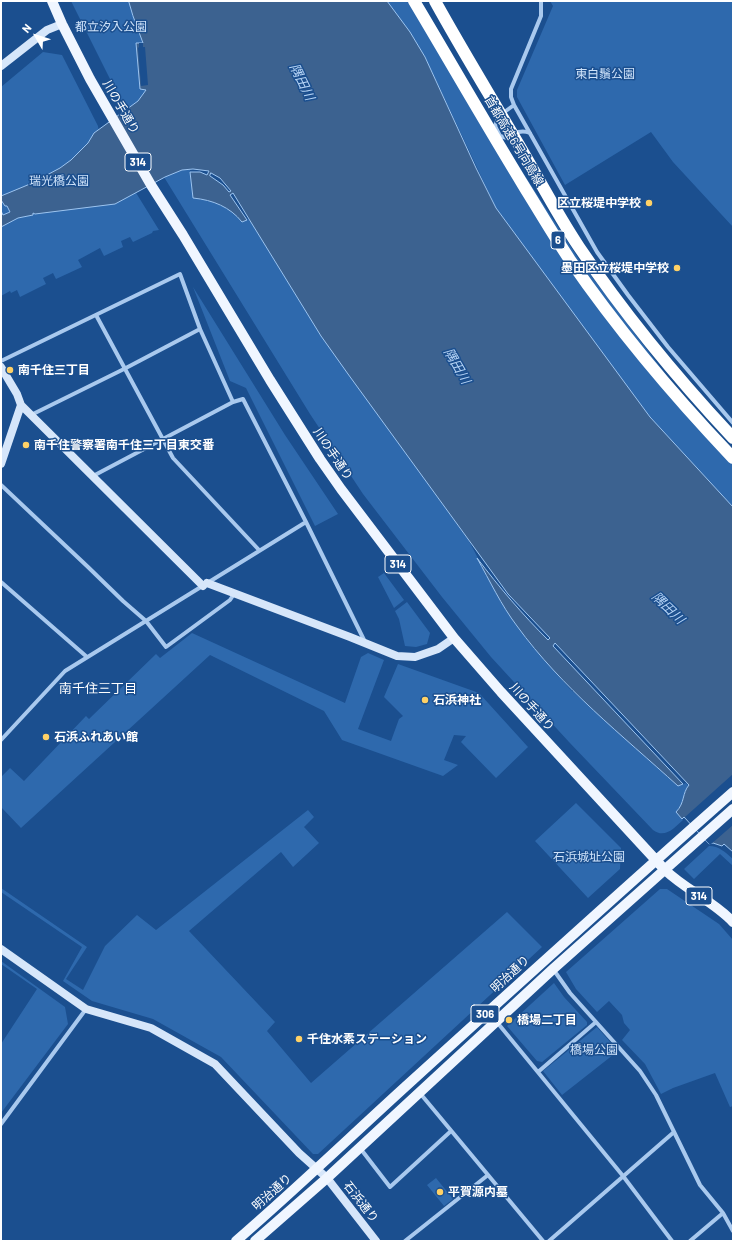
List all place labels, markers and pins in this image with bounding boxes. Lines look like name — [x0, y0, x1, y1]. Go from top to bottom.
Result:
place label: 区立桜堤中学校 — [557, 196, 641, 210]
marker: 区立桜堤中学校 — [644, 198, 654, 208]
place label: 墨田区立桜堤中学校 — [561, 261, 669, 275]
marker: 墨田区立桜堤中学校 — [672, 263, 682, 273]
place label: 南千住三丁目 — [18, 363, 90, 377]
marker: 南千住三丁目 — [5, 365, 15, 375]
place label: 南千住警察署南千住三丁目東交番 — [34, 438, 214, 452]
marker: 南千住警察署南千住三丁目東交番 — [21, 440, 31, 450]
place label: 石浜神社 — [433, 693, 481, 707]
marker: 石浜神社 — [420, 695, 430, 705]
place label: 石浜ふれあい館 — [54, 730, 138, 744]
marker: 石浜ふれあい館 — [41, 732, 51, 742]
place label: 橋場二丁目 — [517, 1013, 577, 1027]
marker: 橋場二丁目 — [504, 1015, 514, 1025]
place label: 千住水素ステーション — [307, 1032, 427, 1046]
marker: 千住水素ステーション — [294, 1034, 304, 1044]
place label: 平賀源内墓 — [448, 1185, 508, 1199]
marker: 平賀源内墓 — [435, 1187, 445, 1197]

